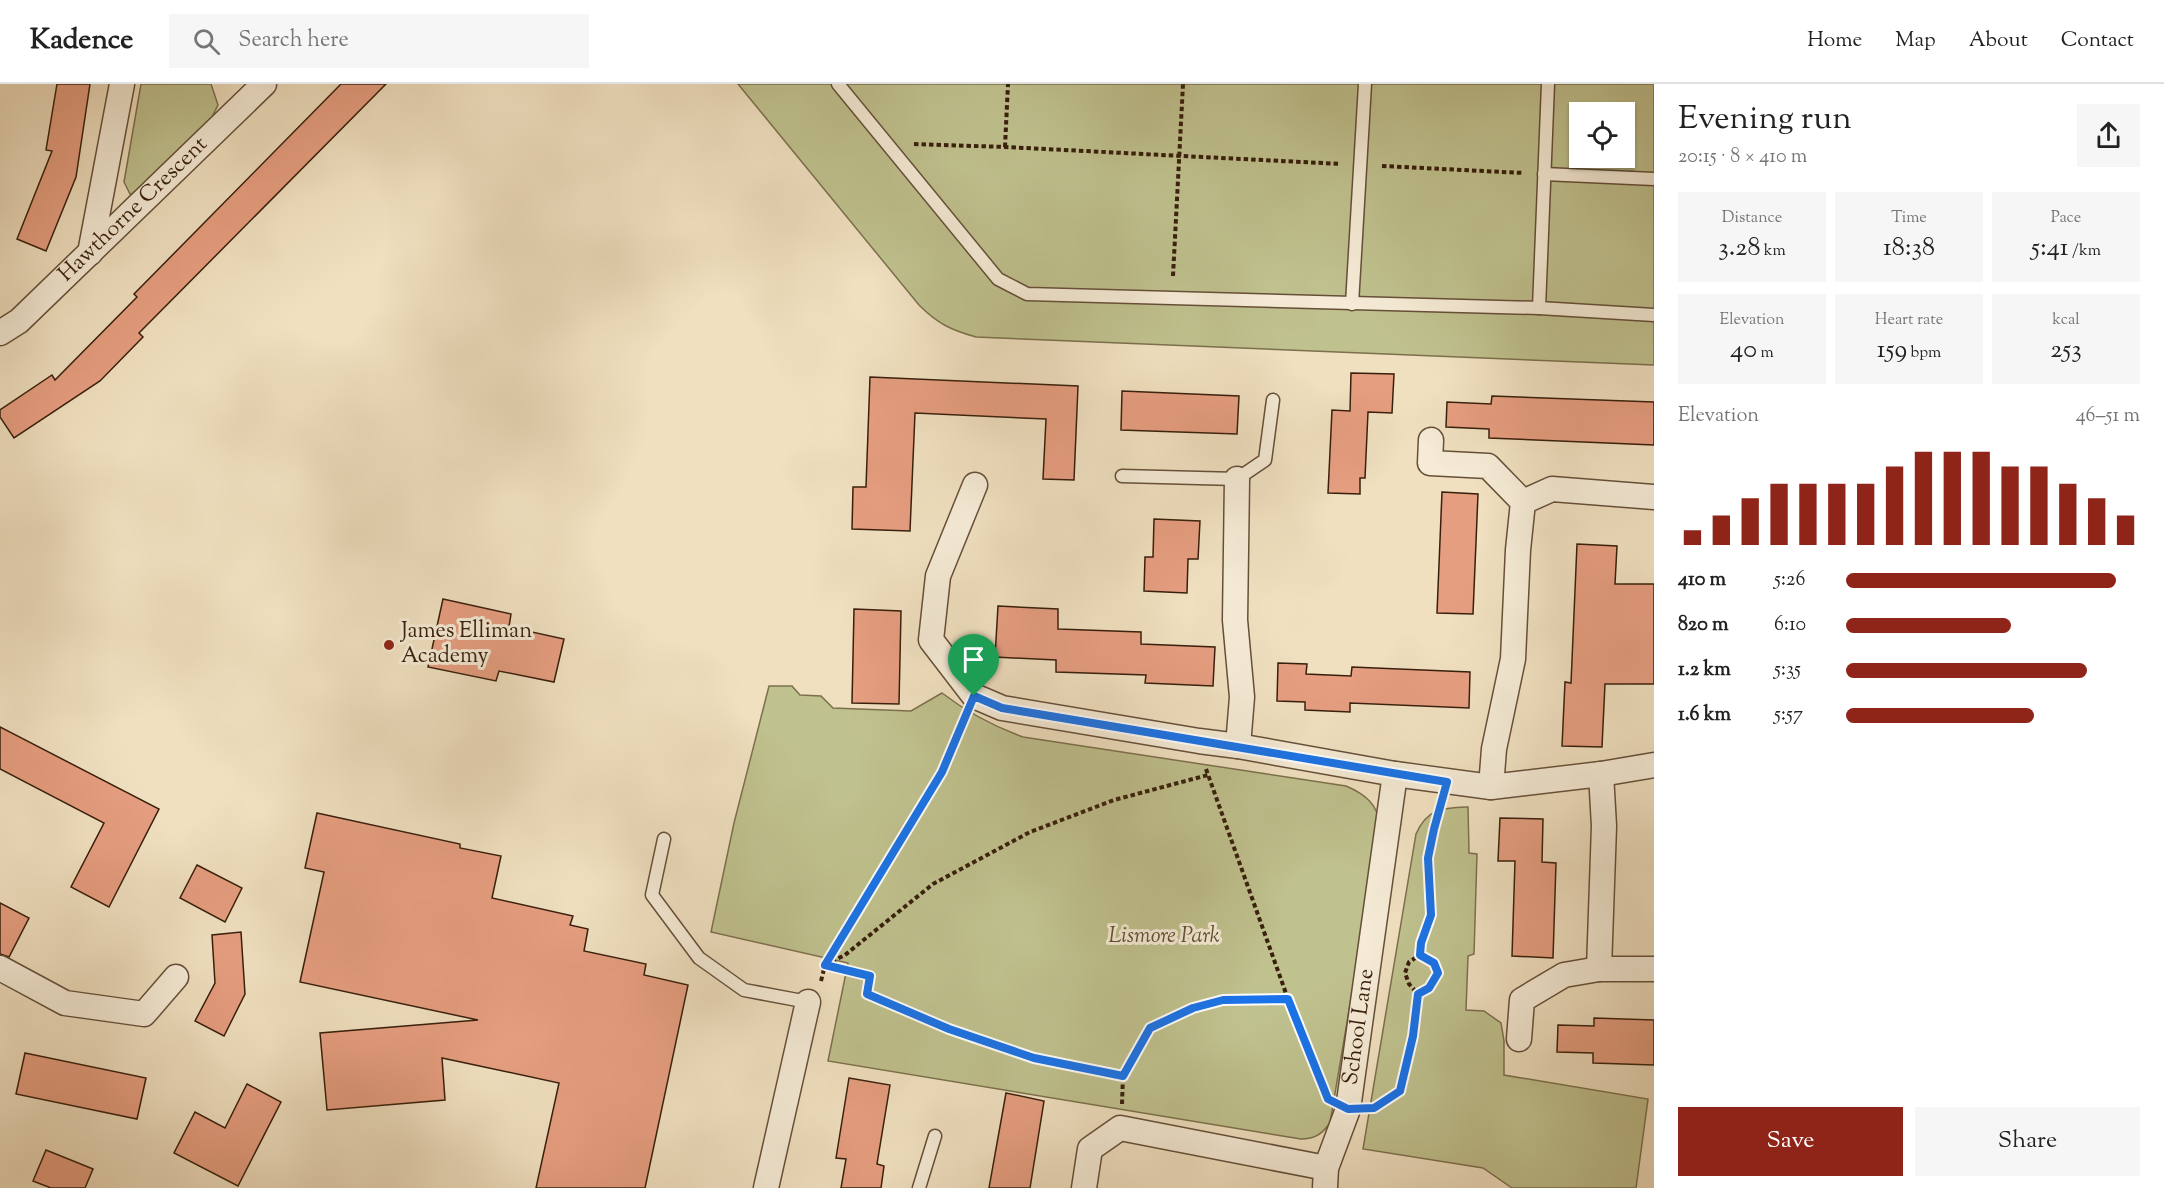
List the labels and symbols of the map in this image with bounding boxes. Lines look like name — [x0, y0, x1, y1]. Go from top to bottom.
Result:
street label: Hawthorne Crescent — [52, 130, 216, 290]
place label: James Elliman Academy — [400, 616, 532, 673]
pin — [948, 634, 999, 696]
marker: James Elliman Academy — [382, 638, 396, 652]
park label: Lismore Park — [1108, 921, 1220, 953]
street label: School Lane — [1336, 967, 1384, 1087]

